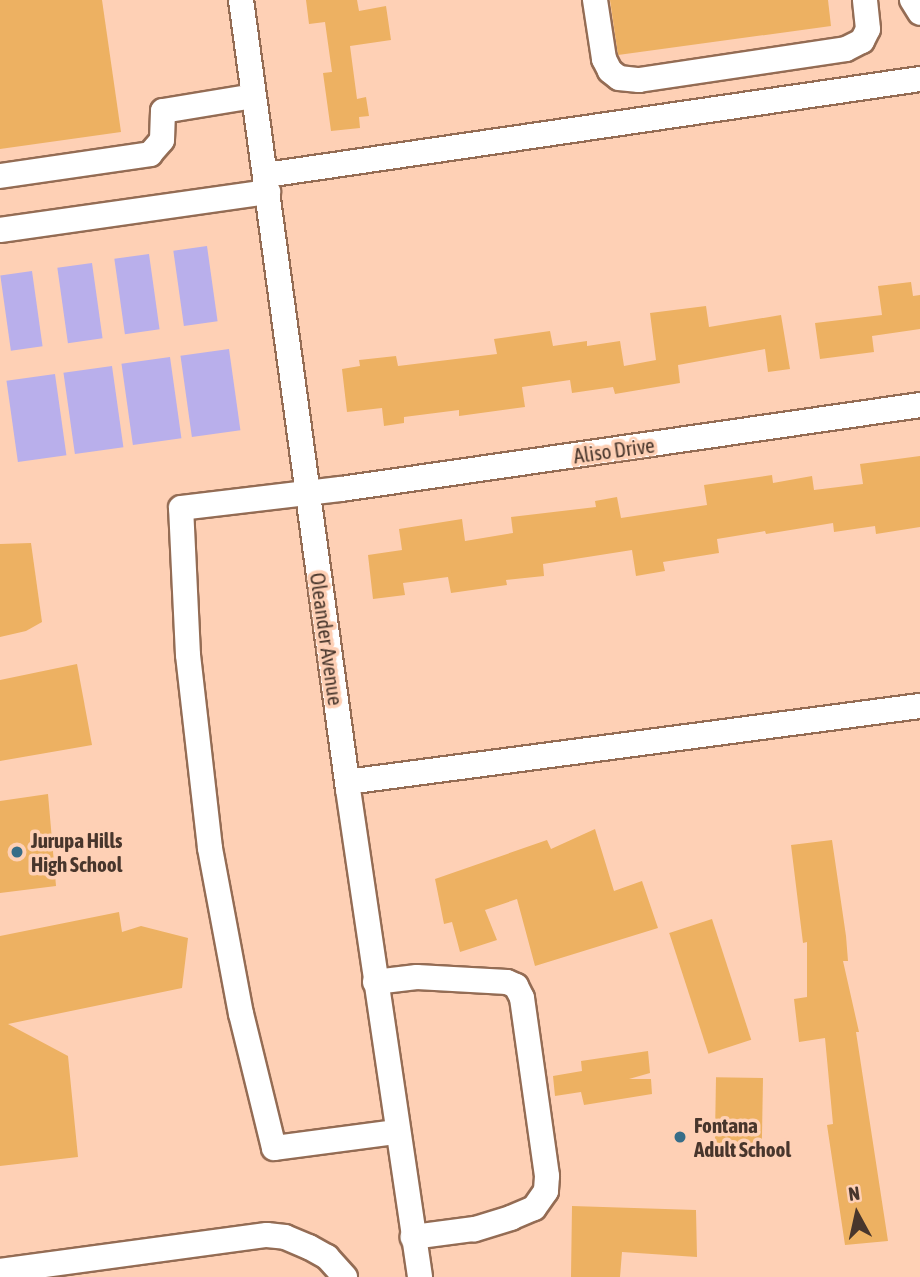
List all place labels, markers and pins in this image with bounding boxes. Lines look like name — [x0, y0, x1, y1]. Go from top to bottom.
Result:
place label: Jurupa Hills High School — [31, 827, 122, 877]
marker: Jurupa Hills High School — [9, 844, 25, 860]
place label: Fontana Adult School — [694, 1112, 791, 1162]
marker: Fontana Adult School — [672, 1129, 688, 1145]

